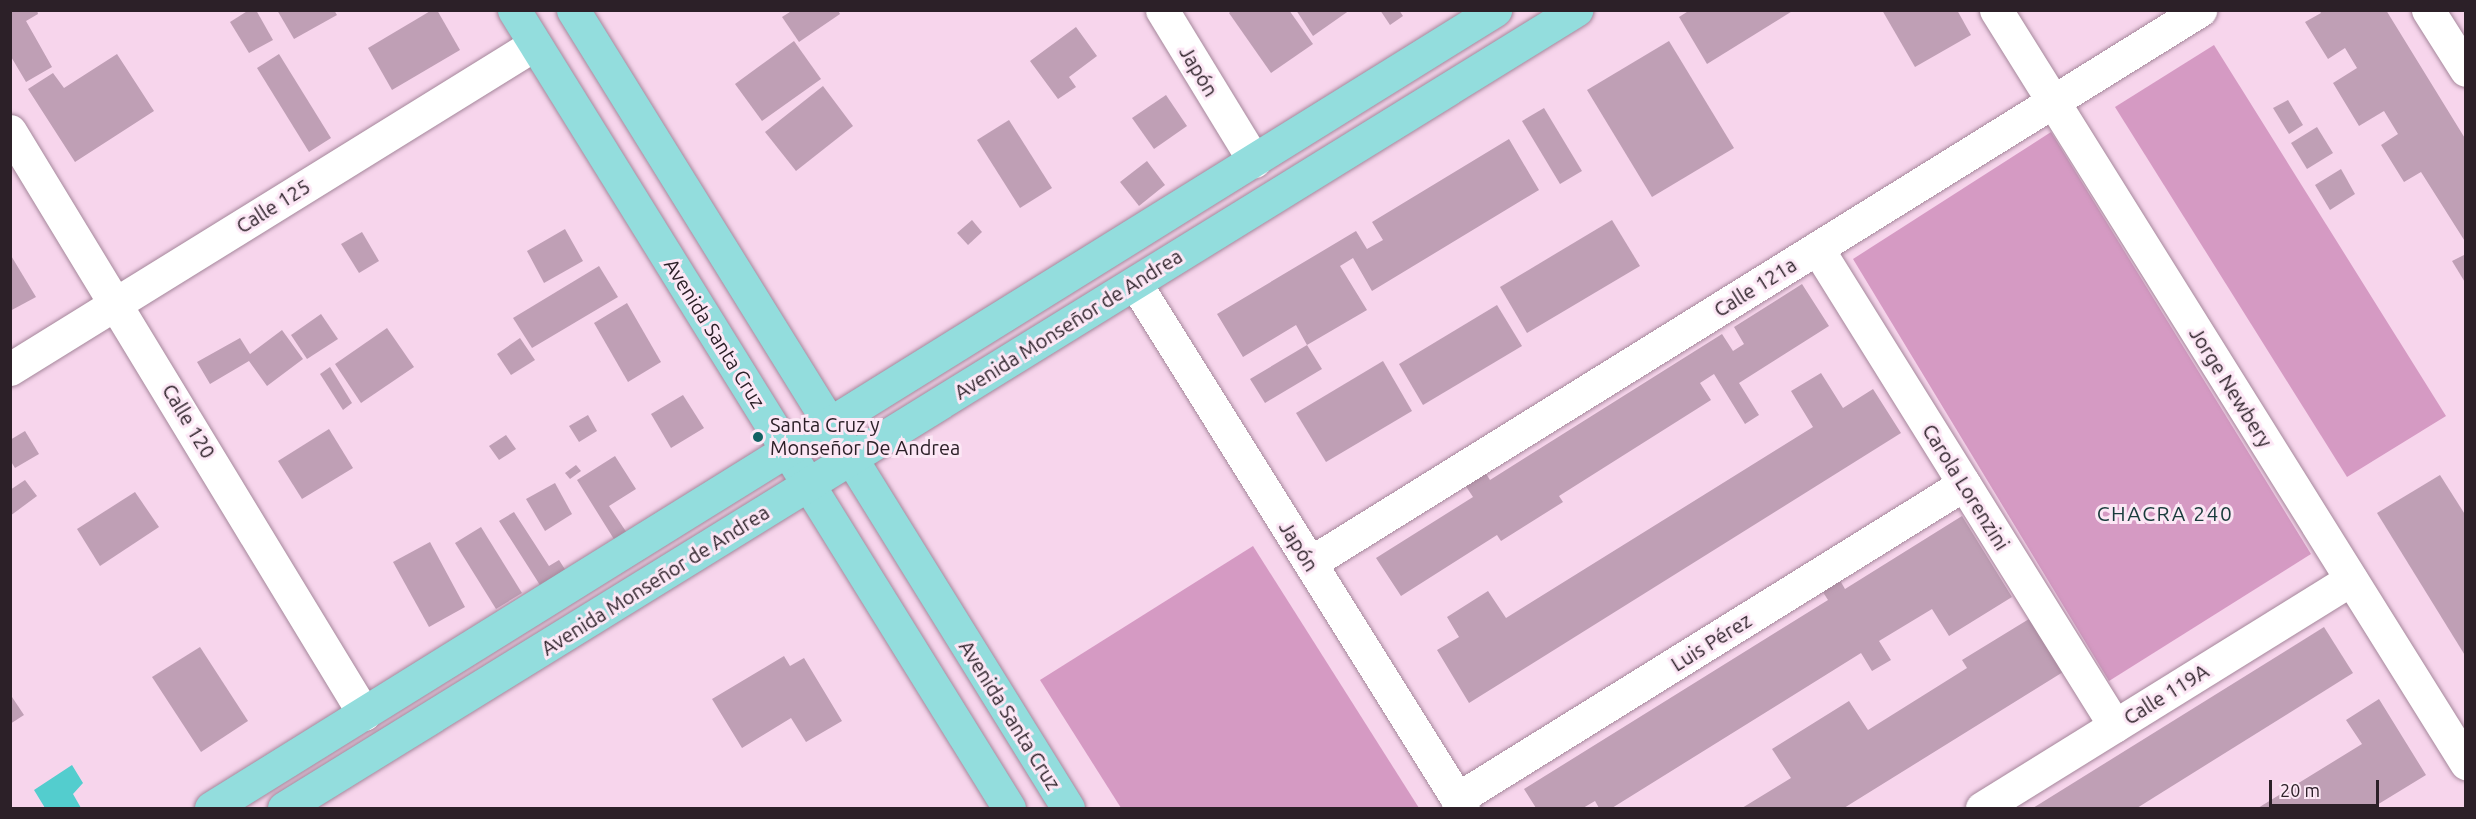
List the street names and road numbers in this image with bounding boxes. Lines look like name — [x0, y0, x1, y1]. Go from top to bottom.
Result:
street label: Japón — [1175, 41, 1223, 101]
street label: Calle 125 — [232, 174, 314, 238]
street label: Avenida Monseñor de Andrea — [950, 244, 1186, 404]
street label: Calle 121a — [1709, 252, 1801, 322]
street label: Avenida Santa Cruz — [659, 254, 771, 412]
street label: Jorge Newbery — [2184, 322, 2278, 452]
street label: Calle 120 — [157, 379, 221, 463]
street label: Carola Lorenzini — [1918, 419, 2014, 555]
street label: Avenida Monseñor de Andrea — [537, 500, 773, 660]
street label: Japón — [1274, 516, 1324, 576]
street label: Luis Pérez — [1666, 608, 1756, 676]
street label: Avenida Santa Cruz — [954, 636, 1066, 794]
street label: Calle 119A — [2119, 659, 2213, 729]

